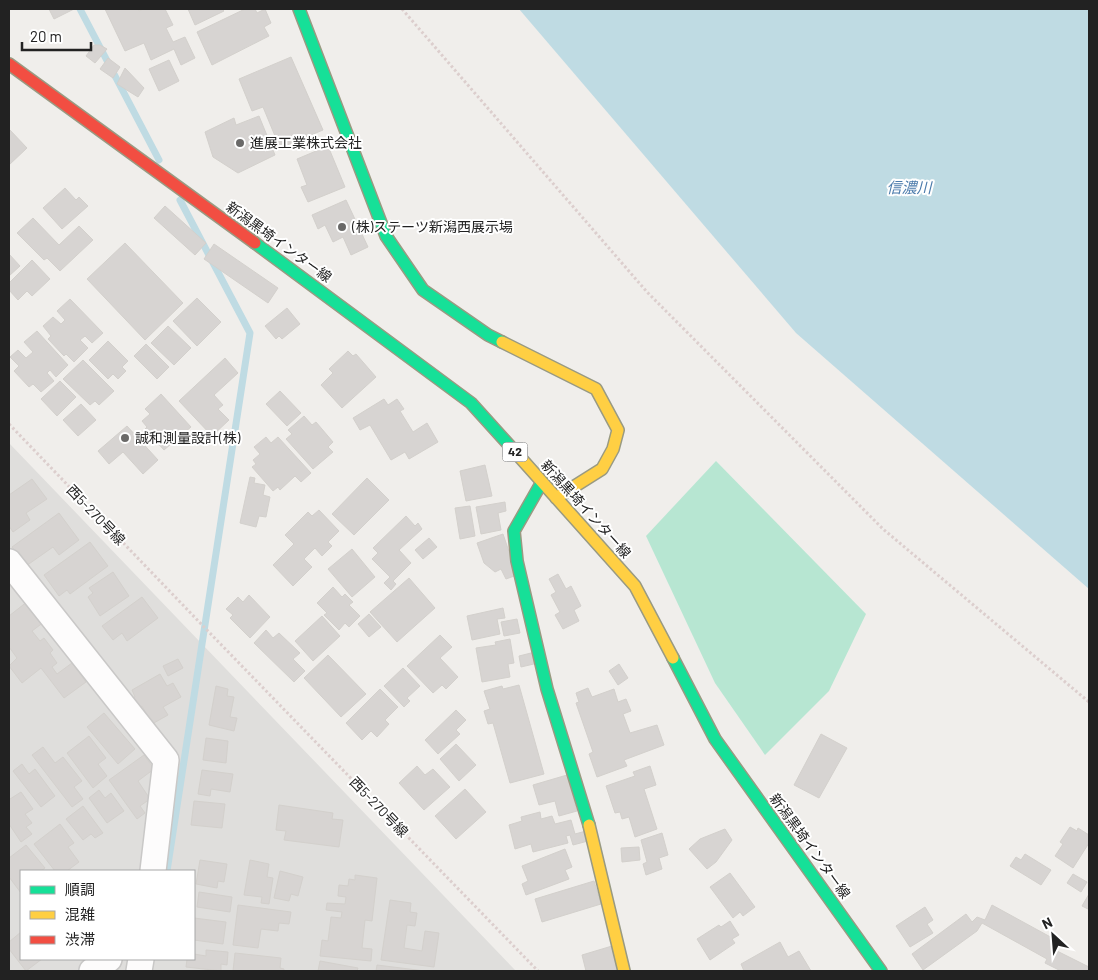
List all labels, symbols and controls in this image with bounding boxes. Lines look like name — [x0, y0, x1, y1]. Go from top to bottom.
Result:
scale bar — [22, 20, 91, 52]
text: 20 m — [30, 27, 62, 45]
place label: 進展工業株式会社 — [250, 134, 362, 151]
marker: 進展工業株式会社 — [234, 137, 246, 149]
water label: 信濃川 — [886, 178, 933, 196]
street label: 新潟黒埼インター線 — [223, 198, 335, 286]
place label: (株)ステーツ新潟西展示場 — [351, 218, 513, 235]
marker: (株)ステーツ新潟西展示場 — [336, 221, 348, 233]
place label: 誠和測量設計(株) — [135, 429, 241, 446]
marker: 誠和測量設計(株) — [119, 432, 131, 444]
road number: 42 — [502, 442, 528, 462]
street label: 新潟黒埼インター線 — [538, 456, 635, 561]
street label: 西5-270号線 — [64, 481, 129, 548]
street label: 西5-270号線 — [347, 773, 412, 840]
street label: 新潟黒埼インター線 — [766, 790, 854, 902]
legend — [20, 870, 195, 960]
text: 順調 — [65, 880, 95, 898]
text: 混雑 — [65, 905, 95, 923]
north arrow — [1028, 910, 1078, 960]
text: N — [1039, 913, 1055, 933]
text: 渋滞 — [65, 930, 95, 948]

